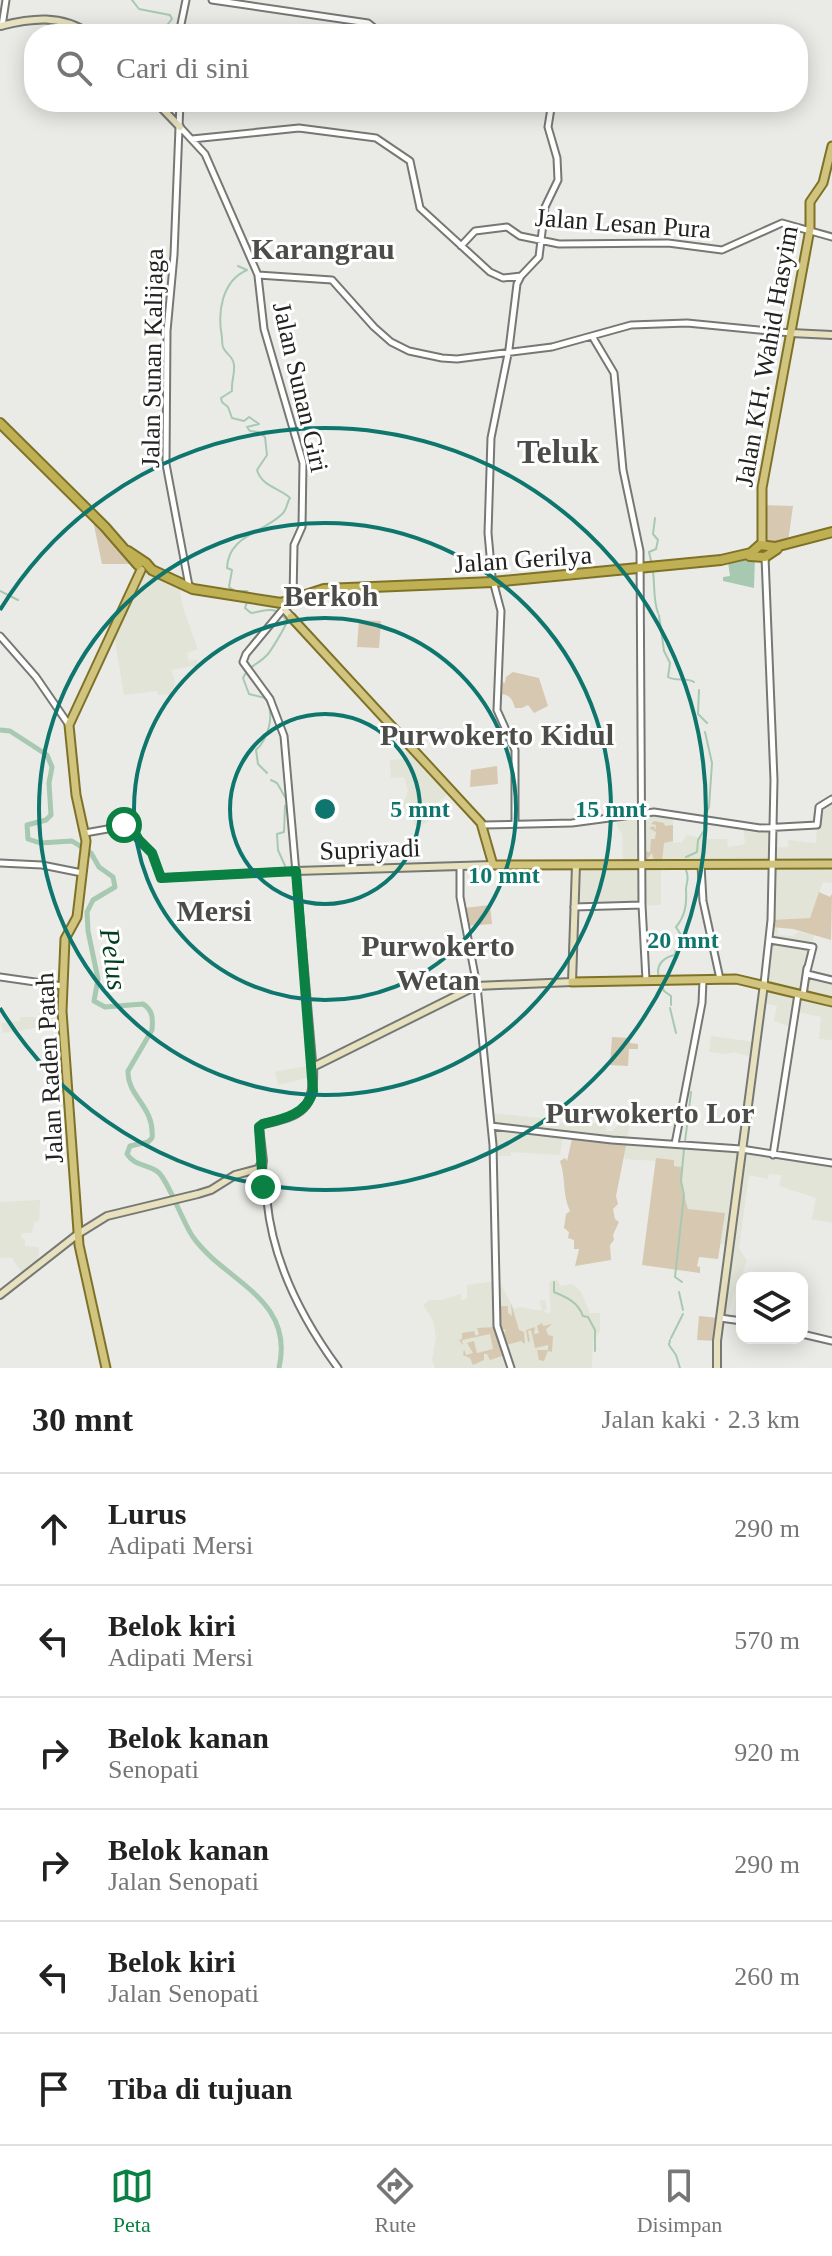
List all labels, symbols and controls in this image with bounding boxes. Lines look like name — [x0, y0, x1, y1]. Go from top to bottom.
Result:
search box — [24, 24, 808, 112]
icon: search — [52, 46, 96, 90]
text: Cari di sini — [116, 51, 249, 84]
street label: Jalan Lesan Pura — [534, 203, 712, 244]
street label: Jalan KH. Wahid Hasyim — [729, 223, 804, 489]
district label: Karangrau — [251, 232, 395, 265]
street label: Jalan Sunan Kalijaga — [136, 248, 169, 468]
street label: Jalan Sunan Giri — [267, 299, 334, 475]
district label: Teluk — [517, 433, 599, 470]
street label: Jalan Gerilya — [453, 540, 593, 579]
district label: Berkoh — [283, 579, 379, 612]
district label: Purwokerto Kidul — [380, 718, 614, 751]
centre of rings — [311, 795, 339, 823]
text: 5 mnt — [390, 796, 450, 822]
text: 15 mnt — [575, 796, 647, 822]
route start — [106, 807, 142, 843]
street label: Supriyadi — [319, 833, 421, 866]
text: 10 mnt — [468, 862, 540, 888]
district label: Mersi — [177, 894, 251, 927]
water label: Pelus — [94, 925, 133, 992]
text: 20 mnt — [647, 927, 719, 953]
district label: Purwokerto Wetan — [361, 929, 515, 996]
street label: Jalan Raden Patah — [30, 972, 69, 1164]
district label: Purwokerto Lor — [545, 1096, 755, 1129]
route end — [245, 1169, 281, 1205]
map controls — [736, 1272, 808, 1344]
button: layers — [736, 1272, 808, 1344]
text: 30 mnt — [32, 1401, 133, 1438]
text: Jalan kaki · 2.3 km — [601, 1405, 800, 1434]
text: Lurus — [108, 1497, 186, 1530]
icon: ahead — [32, 1507, 76, 1551]
text: 290 m — [734, 1514, 800, 1543]
text: Adipati Mersi — [108, 1531, 253, 1560]
text: Belok kiri — [108, 1609, 236, 1642]
icon: left — [32, 1619, 76, 1663]
text: 570 m — [734, 1626, 800, 1655]
text: Adipati Mersi — [108, 1643, 253, 1672]
text: Belok kanan — [108, 1721, 269, 1754]
icon: right — [32, 1731, 76, 1775]
text: 920 m — [734, 1738, 800, 1767]
text: Senopati — [108, 1755, 199, 1784]
text: Belok kanan — [108, 1833, 269, 1866]
icon: right — [32, 1843, 76, 1887]
text: 290 m — [734, 1850, 800, 1879]
text: Jalan Senopati — [108, 1867, 259, 1896]
text: Belok kiri — [108, 1945, 236, 1978]
icon: left — [32, 1955, 76, 1999]
text: 260 m — [734, 1962, 800, 1991]
text: Jalan Senopati — [108, 1979, 259, 2008]
icon: arrive — [32, 2067, 76, 2111]
text: Tiba di tujuan — [108, 2072, 293, 2105]
tab: Peta — [110, 2164, 154, 2238]
tab: Rute — [373, 2164, 417, 2238]
tab: Disimpan — [637, 2164, 722, 2238]

